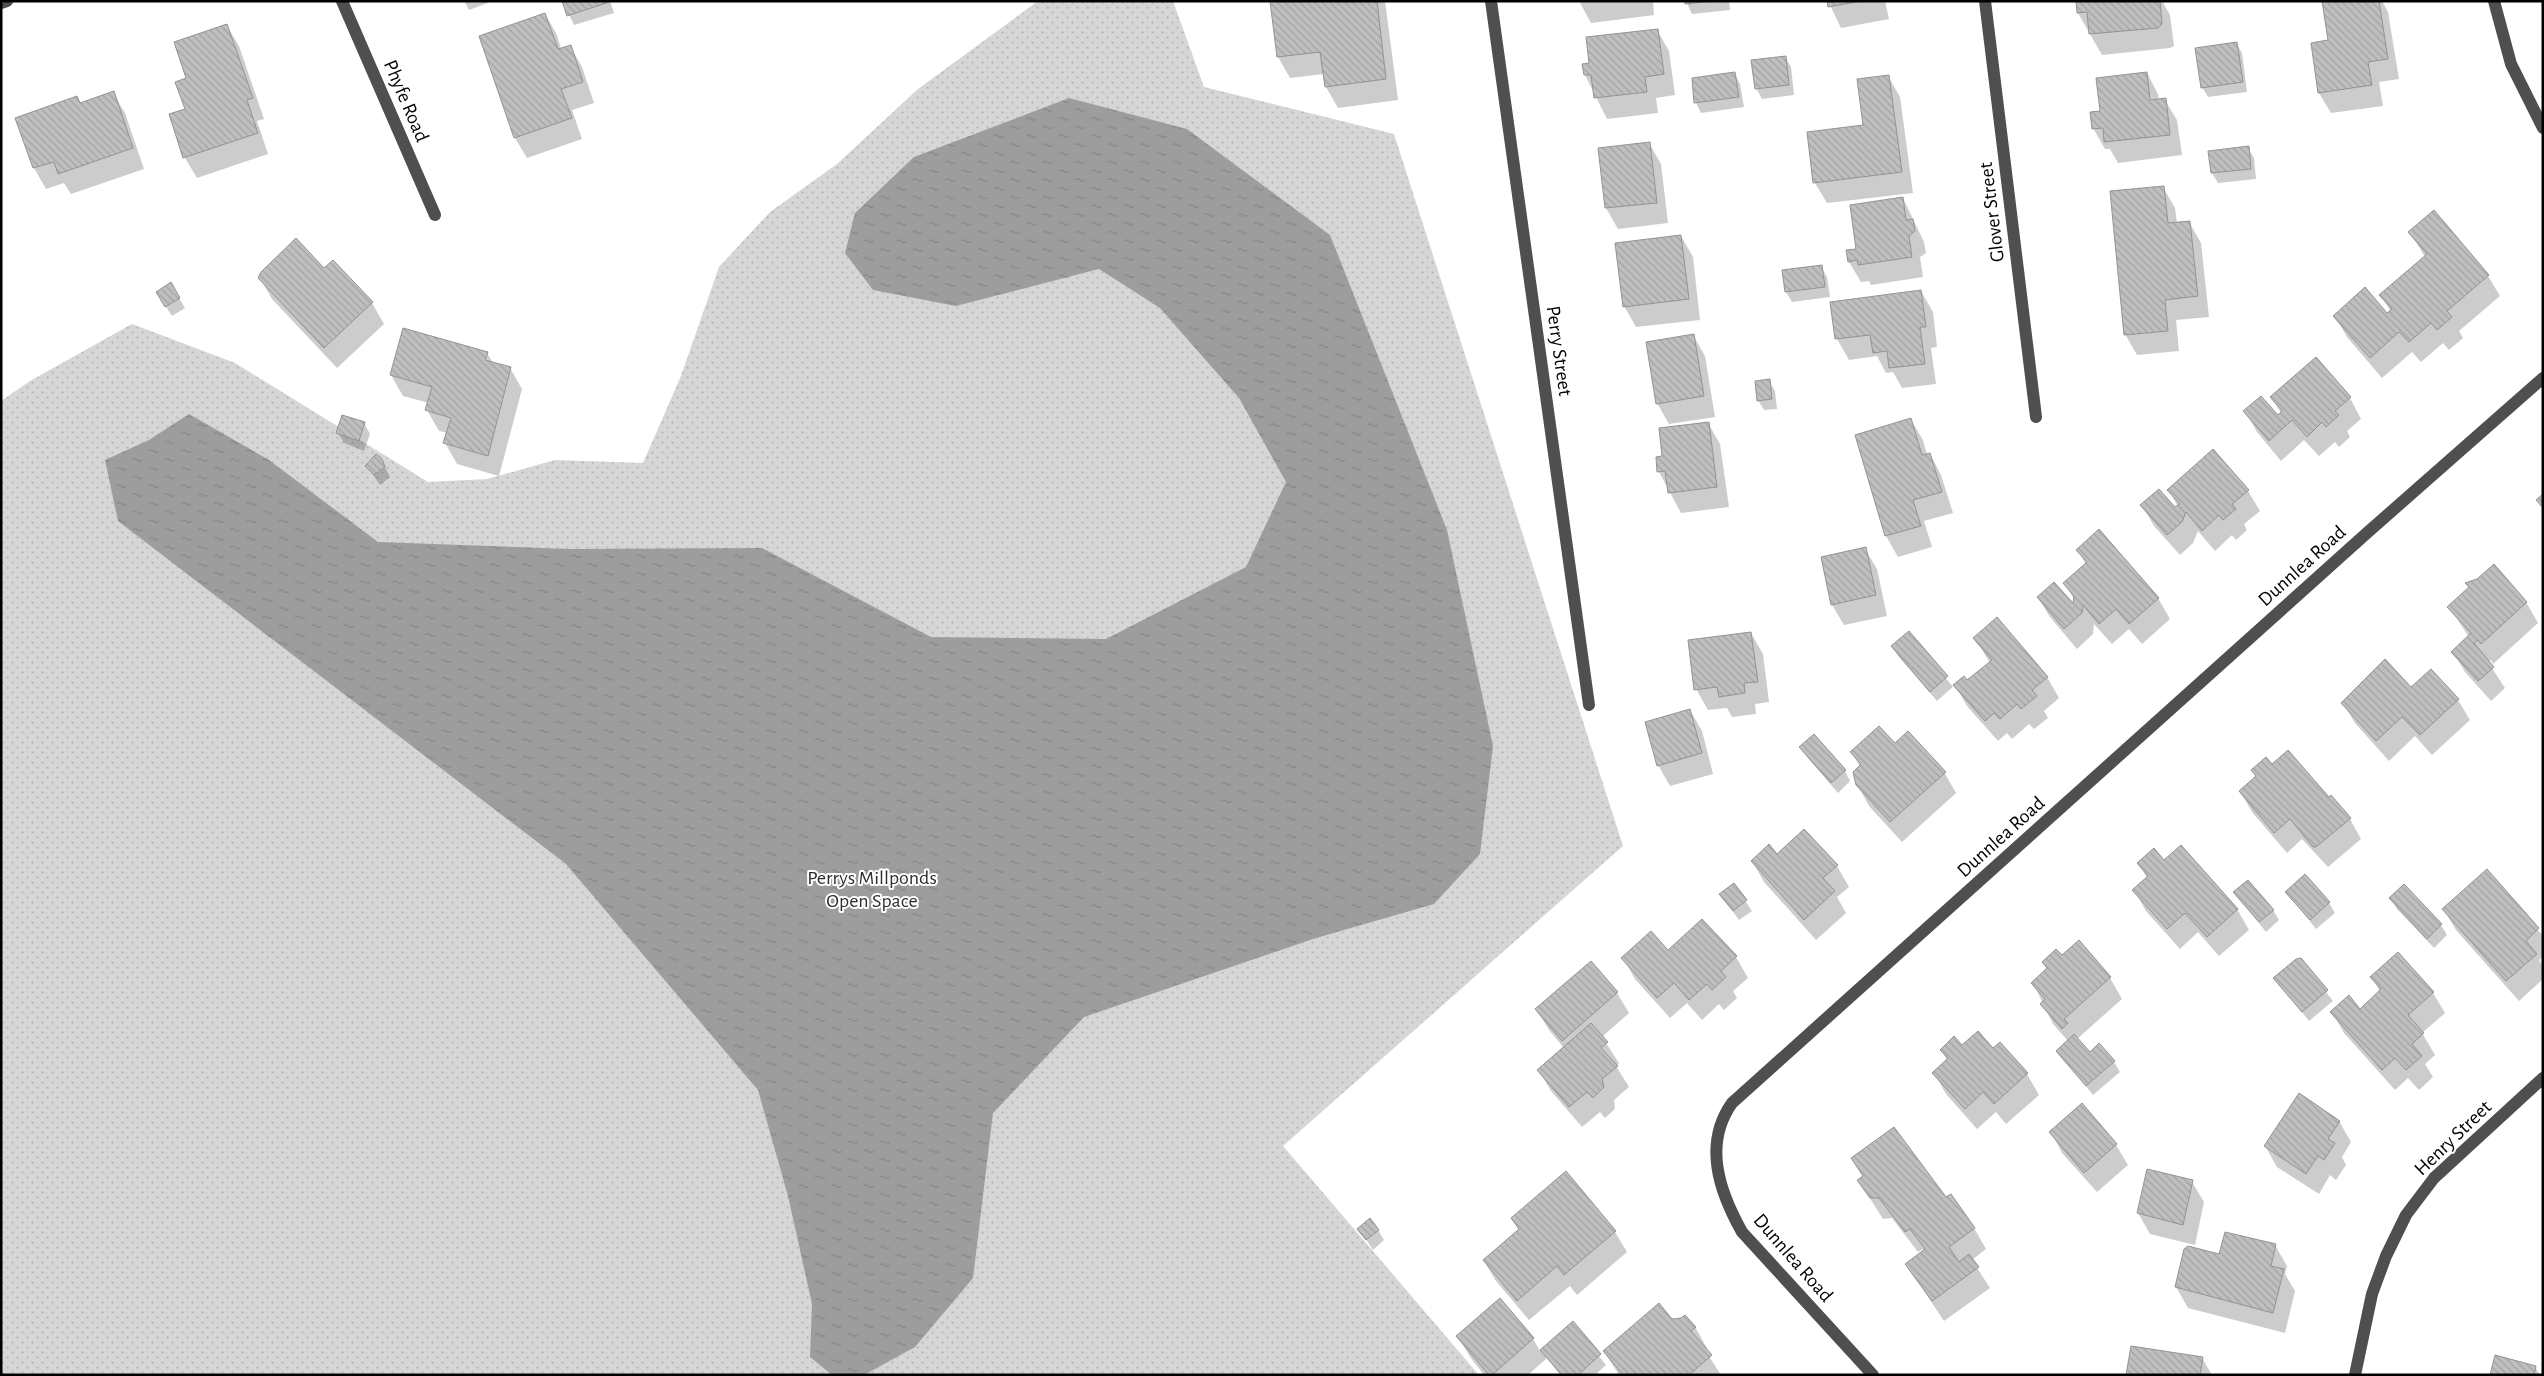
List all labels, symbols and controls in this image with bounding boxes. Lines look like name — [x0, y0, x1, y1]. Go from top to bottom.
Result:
street label: Phyfe Road — [380, 57, 432, 145]
street label: Glover Street — [1976, 160, 2008, 263]
street label: Perry Street — [1543, 305, 1575, 398]
street label: Dunnlea Road — [2254, 522, 2350, 610]
street label: Dunnlea Road — [1953, 793, 2049, 881]
park label: Perrys Millponds Open Space — [807, 868, 937, 911]
street label: Henry Street — [2411, 1096, 2496, 1179]
street label: Dunnlea Road — [1749, 1210, 1837, 1306]

